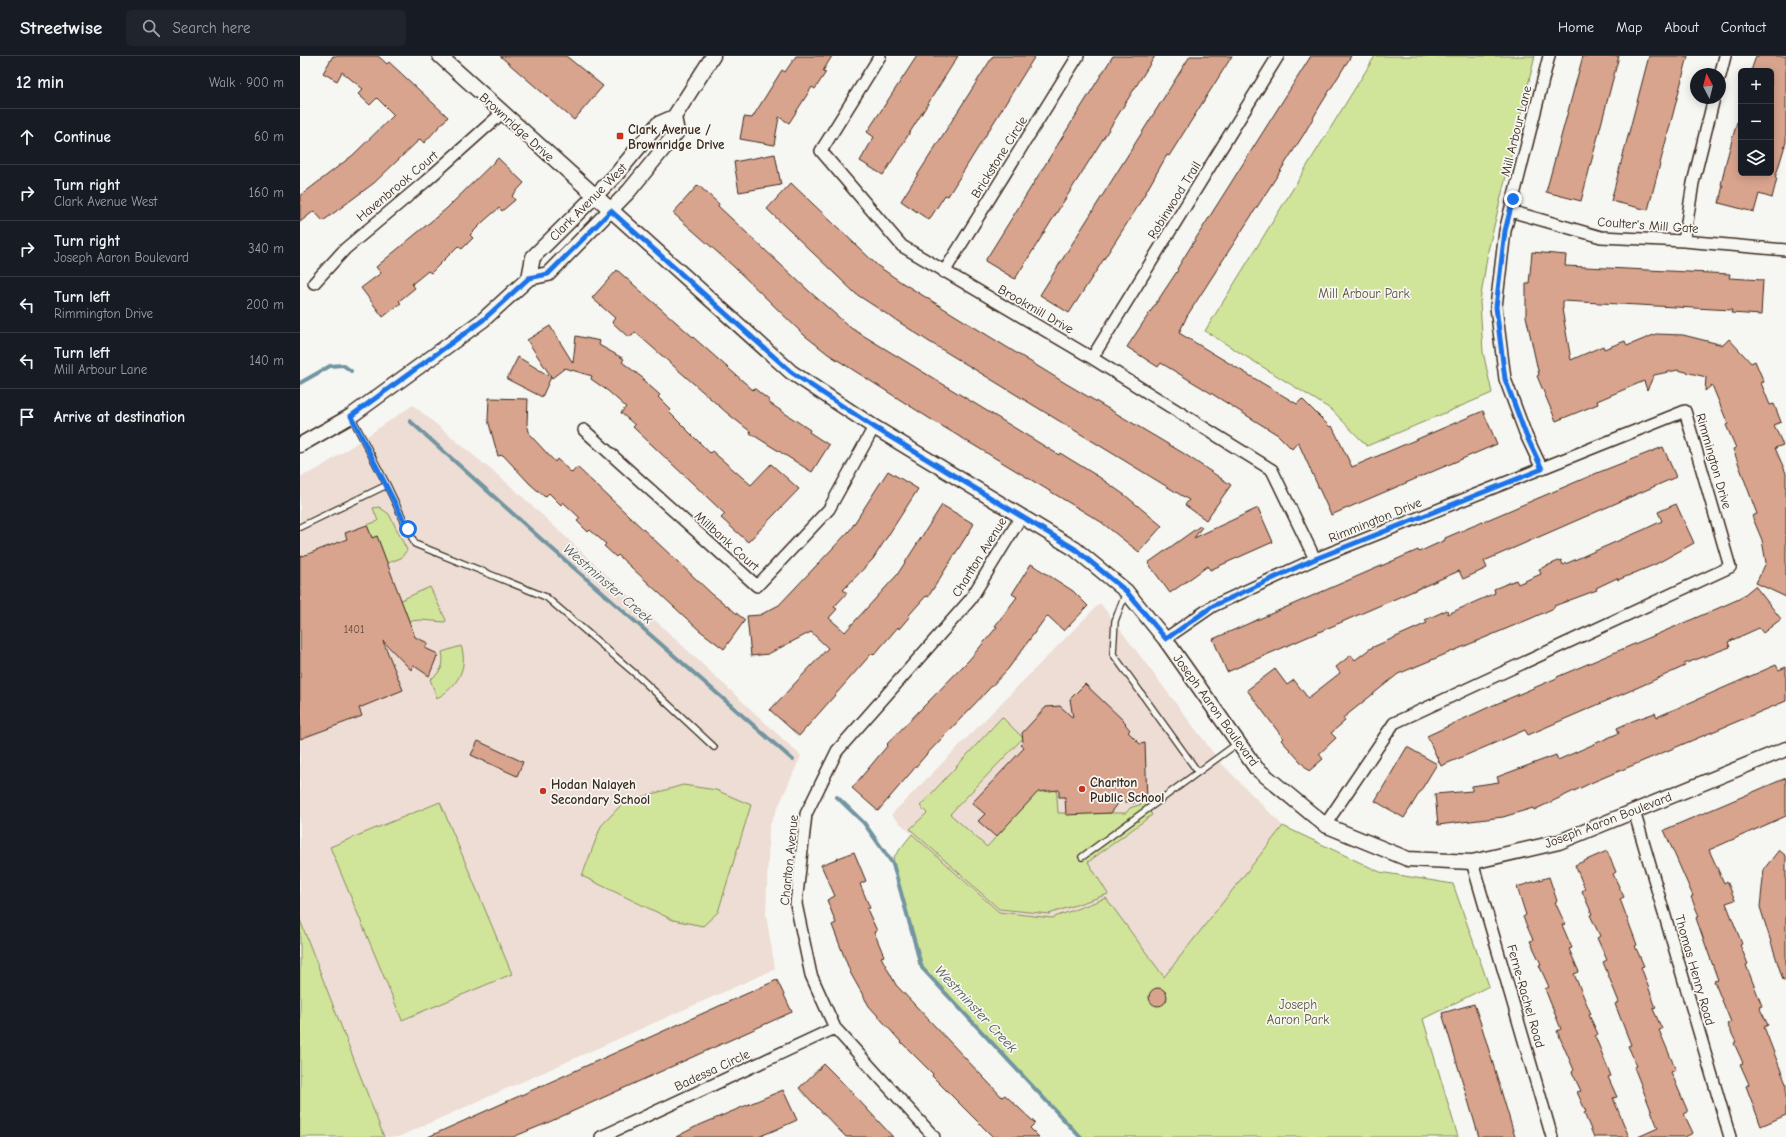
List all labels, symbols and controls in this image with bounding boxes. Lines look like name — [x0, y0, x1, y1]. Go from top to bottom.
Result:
search box — [126, 10, 406, 46]
text: Streetwise — [20, 17, 102, 39]
icon: search — [140, 17, 162, 39]
text: Search here — [172, 19, 250, 37]
text: Home — [1558, 19, 1594, 36]
text: Map — [1616, 19, 1642, 36]
text: About — [1664, 19, 1699, 36]
text: Contact — [1721, 19, 1766, 36]
north arrow — [1690, 68, 1726, 104]
map controls — [1738, 68, 1774, 176]
button: + — [1738, 68, 1774, 104]
text: 12 min — [16, 73, 64, 92]
text: Walk · 900 m — [209, 75, 284, 90]
street label: Mill Arbour Lane — [1497, 83, 1535, 178]
street label: Brownridge Drive — [477, 89, 558, 165]
button: − — [1738, 104, 1774, 140]
street label: Brickstone Circle — [968, 113, 1030, 201]
place label: Clark Avenue / Brownridge Drive — [628, 122, 725, 152]
icon: ahead — [16, 126, 38, 148]
text: Continue — [54, 128, 111, 146]
text: 60 m — [254, 129, 284, 144]
marker: Clark Avenue / Brownridge Drive — [615, 131, 625, 141]
button: layers — [1738, 140, 1774, 176]
street label: Havenbrook Court — [353, 147, 442, 224]
street label: Clark Avenue West — [546, 159, 631, 244]
street label: Robinwood Trail — [1144, 159, 1204, 241]
text: Turn right — [54, 176, 120, 194]
icon: right — [16, 182, 38, 204]
text: 160 m — [249, 185, 284, 200]
route end — [1504, 190, 1522, 208]
text: Clark Avenue West — [54, 194, 157, 209]
street label: Coulter's Mill Gate — [1597, 214, 1700, 236]
text: Turn right — [54, 232, 120, 250]
icon: right — [16, 238, 38, 260]
text: 340 m — [248, 241, 284, 256]
text: Joseph Aaron Boulevard — [54, 250, 189, 265]
street label: Brookmill Drive — [996, 281, 1077, 337]
park label: Mill Arbour Park — [1318, 286, 1410, 301]
text: Turn left — [54, 288, 110, 306]
icon: left — [16, 294, 38, 316]
text: 200 m — [246, 297, 284, 312]
text: Rimmington Drive — [54, 306, 153, 321]
text: Turn left — [54, 344, 110, 362]
icon: left — [16, 350, 38, 372]
text: 140 m — [250, 353, 284, 368]
text: Mill Arbour Lane — [54, 362, 147, 377]
icon: arrive — [16, 406, 38, 428]
text: Arrive at destination — [54, 408, 185, 426]
street label: Rimmington Drive — [1693, 411, 1735, 511]
street label: Rimmington Drive — [1326, 494, 1424, 545]
street label: Millbank Court — [692, 508, 763, 575]
street label: Charlton Avenue — [949, 514, 1010, 600]
route start — [399, 520, 417, 538]
water label: Westminster Creek — [560, 540, 656, 628]
house number: 1401 — [344, 623, 364, 636]
street label: Joseph Aaron Boulevard — [1170, 651, 1262, 769]
place label: Charlton Public School — [1090, 775, 1164, 805]
place label: Hodan Nalayeh Secondary School — [551, 777, 650, 807]
marker: Charlton Public School — [1077, 784, 1087, 794]
marker: Hodan Nalayeh Secondary School — [538, 786, 548, 796]
street label: Joseph Aaron Boulevard — [1542, 789, 1674, 851]
street label: Charlton Avenue — [777, 813, 801, 906]
street label: Thomas Henry Road — [1672, 913, 1718, 1027]
street label: Ferne-Rachel Road — [1504, 943, 1548, 1049]
water label: Westminster Creek — [931, 962, 1021, 1056]
park label: Joseph Aaron Park — [1267, 997, 1330, 1027]
street label: Badessa Circle — [672, 1046, 752, 1094]

